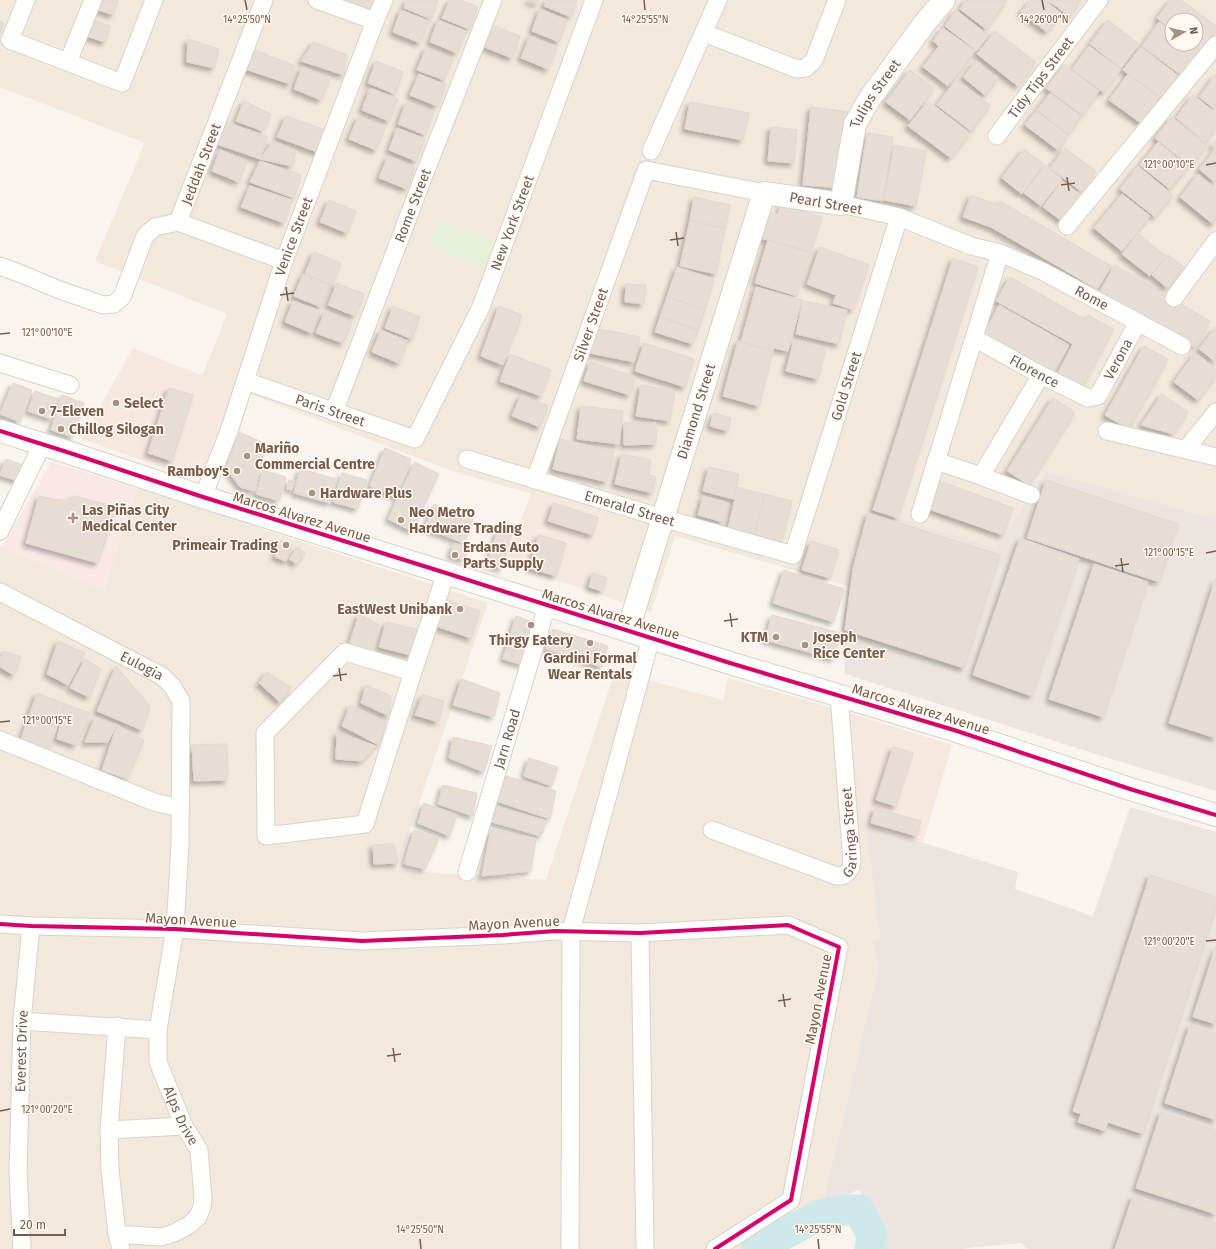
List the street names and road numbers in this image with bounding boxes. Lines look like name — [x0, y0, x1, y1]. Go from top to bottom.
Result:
street label: Tidy Tips Street — [1005, 33, 1078, 122]
street label: Tulips Street — [847, 55, 905, 129]
street label: Jeddah Street — [178, 120, 225, 207]
street label: Rome Street — [391, 165, 435, 245]
street label: New York Street — [487, 172, 538, 273]
street label: Pearl Street — [788, 189, 865, 218]
street label: Venice Street — [272, 194, 317, 278]
street label: Rome — [1072, 282, 1111, 314]
street label: Silver Street — [570, 285, 612, 364]
street label: Verona — [1100, 336, 1136, 383]
street label: Gold Street — [828, 349, 866, 423]
street label: Florence — [1006, 351, 1062, 392]
street label: Diamond Street — [674, 361, 720, 461]
street label: Paris Street — [293, 391, 368, 431]
street label: Emerald Street — [582, 487, 678, 530]
street label: Marcos Alvarez Avenue — [231, 488, 373, 547]
street label: Marcos Alvarez Avenue — [540, 585, 682, 644]
street label: Eulogia — [117, 648, 166, 684]
street label: Marcos Alvarez Avenue — [850, 680, 992, 739]
street label: Jarn Road — [490, 707, 524, 771]
street label: Garinga Street — [838, 786, 861, 881]
street label: Mayon Avenue — [145, 910, 237, 931]
street label: Mayon Avenue — [468, 913, 560, 934]
street label: Mayon Avenue — [801, 952, 836, 1046]
street label: Everest Drive — [12, 1009, 32, 1093]
street label: Alps Drive — [160, 1084, 202, 1149]

